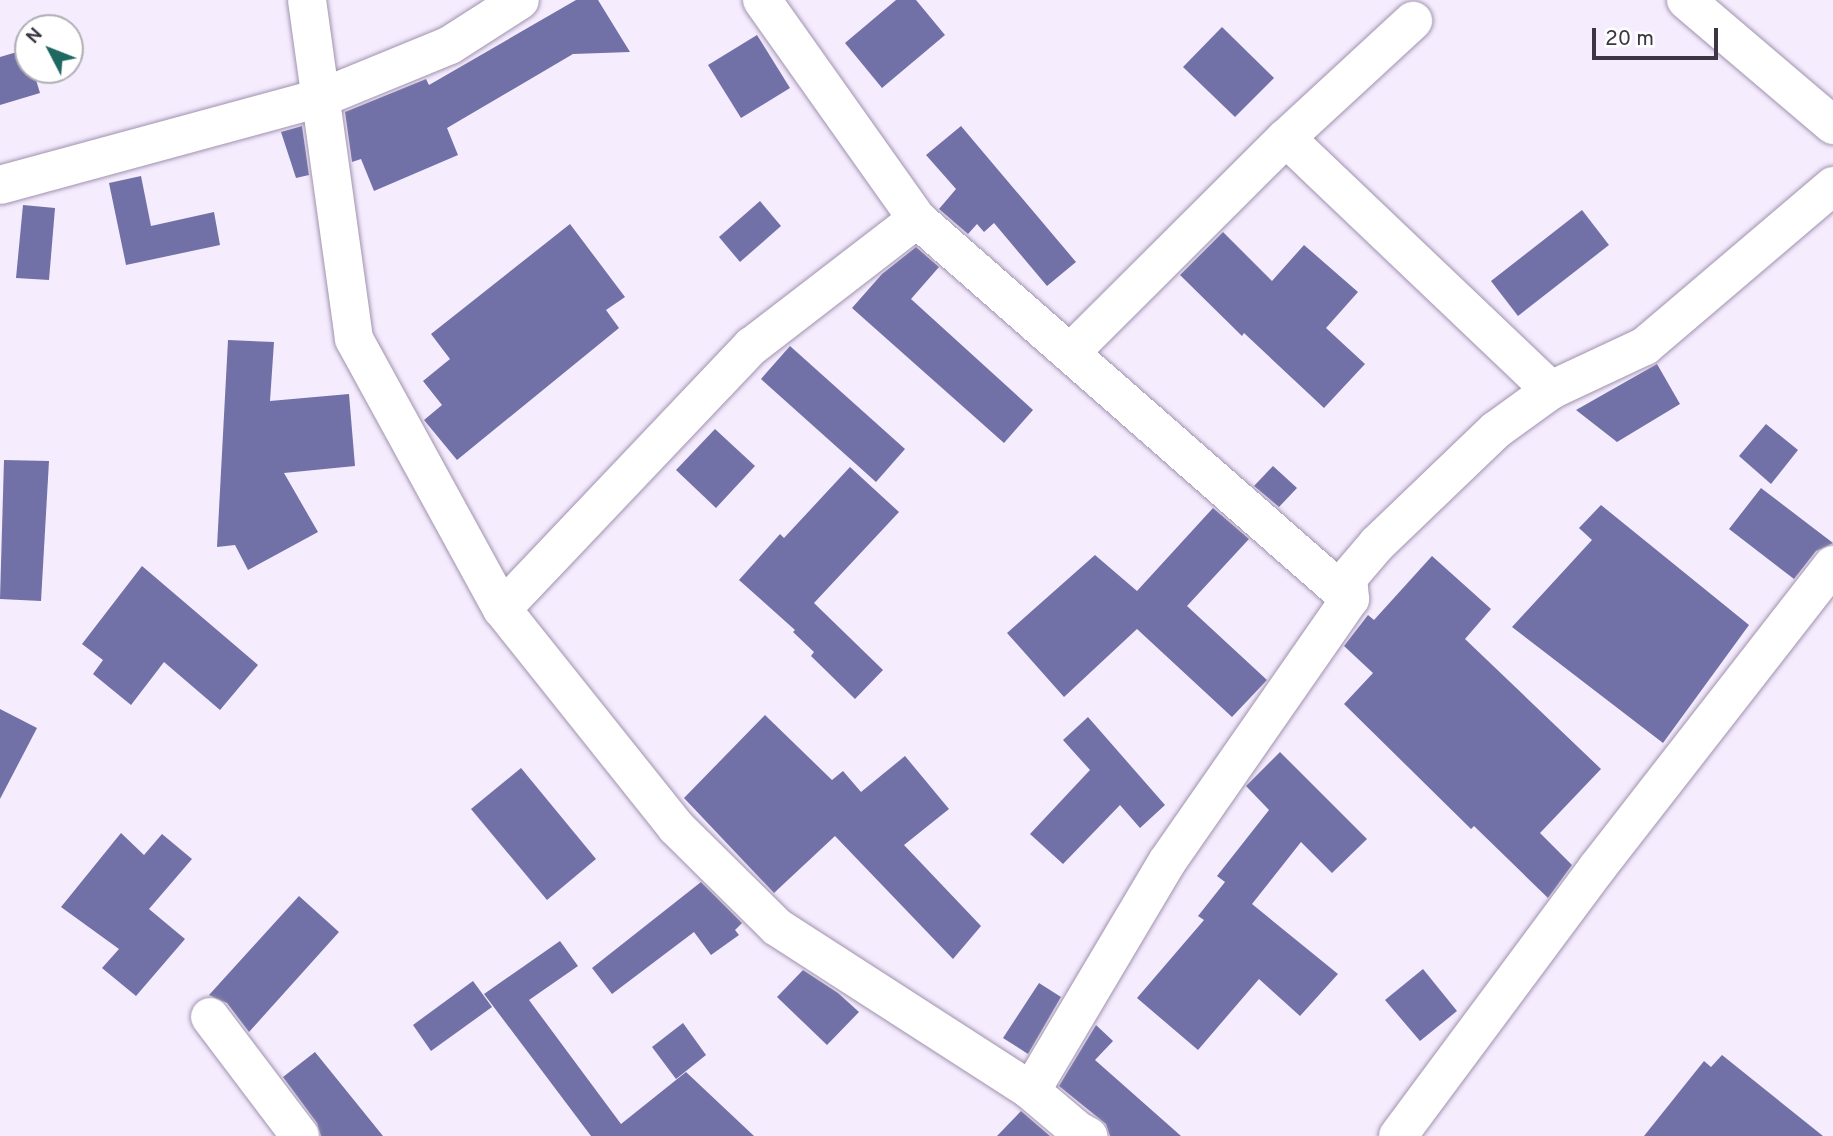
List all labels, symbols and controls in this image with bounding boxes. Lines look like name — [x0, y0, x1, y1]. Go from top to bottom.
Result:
north arrow — [14, 14, 84, 84]
scale bar — [1595, 14, 1721, 58]
text: N — [21, 23, 48, 49]
text: 20 m — [1605, 26, 1654, 53]

